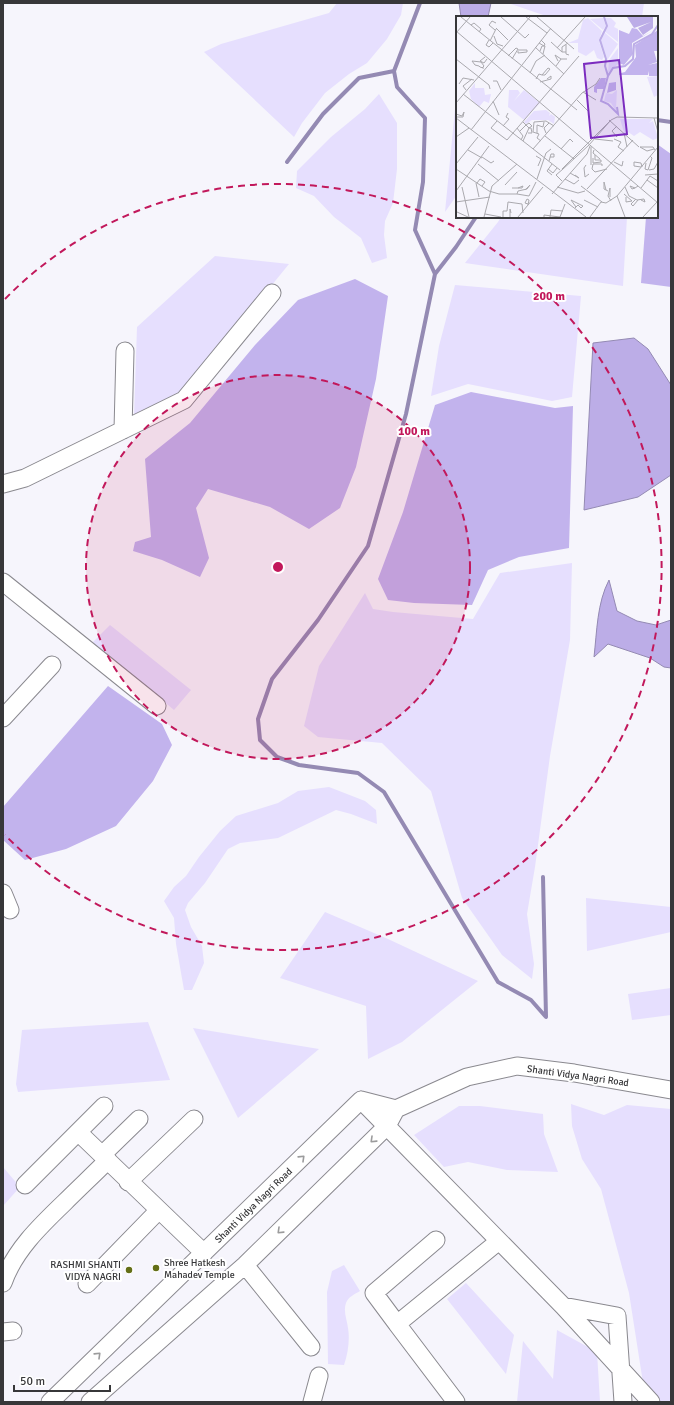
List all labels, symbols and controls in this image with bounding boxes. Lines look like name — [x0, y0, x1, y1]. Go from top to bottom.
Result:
inset map — [456, 16, 658, 218]
text: 200 m — [533, 289, 565, 304]
text: 100 m — [398, 424, 430, 439]
centre of rings — [271, 560, 285, 574]
street label: Shanti Vidya Nagri Road — [526, 1063, 630, 1089]
one-way arrow — [370, 1135, 378, 1143]
one-way arrow — [297, 1155, 305, 1162]
street label: Shanti Vidya Nagri Road — [213, 1166, 295, 1246]
one-way arrow — [277, 1226, 285, 1234]
place label: Shree Hatkesh Mahadev Temple — [164, 1257, 235, 1281]
place label: RASHMI SHANTI VIDYA NAGRI — [50, 1259, 121, 1283]
marker: Shree Hatkesh Mahadev Temple — [151, 1263, 161, 1273]
marker: RASHMI SHANTI VIDYA NAGRI — [124, 1265, 134, 1275]
one-way arrow — [93, 1352, 101, 1360]
scale bar — [14, 1367, 110, 1393]
text: 50 m — [20, 1374, 45, 1389]

